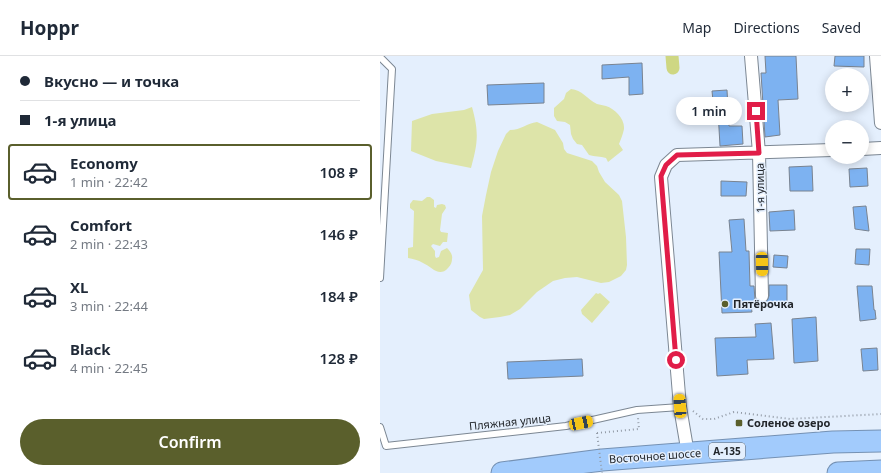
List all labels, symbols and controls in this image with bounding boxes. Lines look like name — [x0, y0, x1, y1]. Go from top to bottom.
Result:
text: Hoppr — [20, 15, 79, 41]
text: Map — [682, 18, 711, 37]
text: Directions — [733, 18, 800, 37]
text: Saved — [822, 18, 861, 37]
map controls — [825, 68, 869, 164]
button: + — [825, 68, 869, 112]
text: Вкусно — и точка — [44, 71, 179, 91]
callout: 1 min — [676, 97, 742, 125]
text: 1 min — [691, 102, 727, 120]
route end — [747, 102, 765, 120]
text: 1-я улица — [44, 110, 116, 130]
button: − — [825, 120, 869, 164]
text: Economy — [70, 153, 138, 173]
icon: car — [22, 154, 58, 190]
text: 108 ₽ — [319, 162, 358, 182]
street label: 1-я улица — [752, 163, 767, 213]
text: 1 min · 22:42 — [70, 173, 148, 191]
text: Comfort — [70, 215, 132, 235]
icon: car — [22, 216, 58, 252]
text: 146 ₽ — [319, 224, 358, 244]
text: 2 min · 22:43 — [70, 235, 148, 253]
car — [756, 252, 768, 276]
text: XL — [70, 277, 88, 297]
icon: car — [22, 278, 58, 314]
text: 184 ₽ — [319, 286, 358, 306]
place label: Пятёрочка — [733, 296, 794, 311]
text: 3 min · 22:44 — [70, 297, 148, 315]
marker: Пятёрочка — [720, 299, 730, 309]
text: Black — [70, 339, 110, 359]
icon: car — [22, 340, 58, 376]
text: 128 ₽ — [319, 348, 358, 368]
route start — [667, 351, 685, 369]
text: 4 min · 22:45 — [70, 359, 148, 377]
car — [673, 394, 687, 418]
street label: Пляжная улица — [468, 410, 552, 433]
car — [568, 415, 594, 431]
place label: Соленое озеро — [747, 415, 830, 430]
marker: Соленое озеро — [734, 418, 744, 428]
button: Confirm — [20, 419, 360, 465]
road number: А-135 — [709, 443, 745, 459]
street label: Восточное шоссе — [608, 445, 702, 466]

